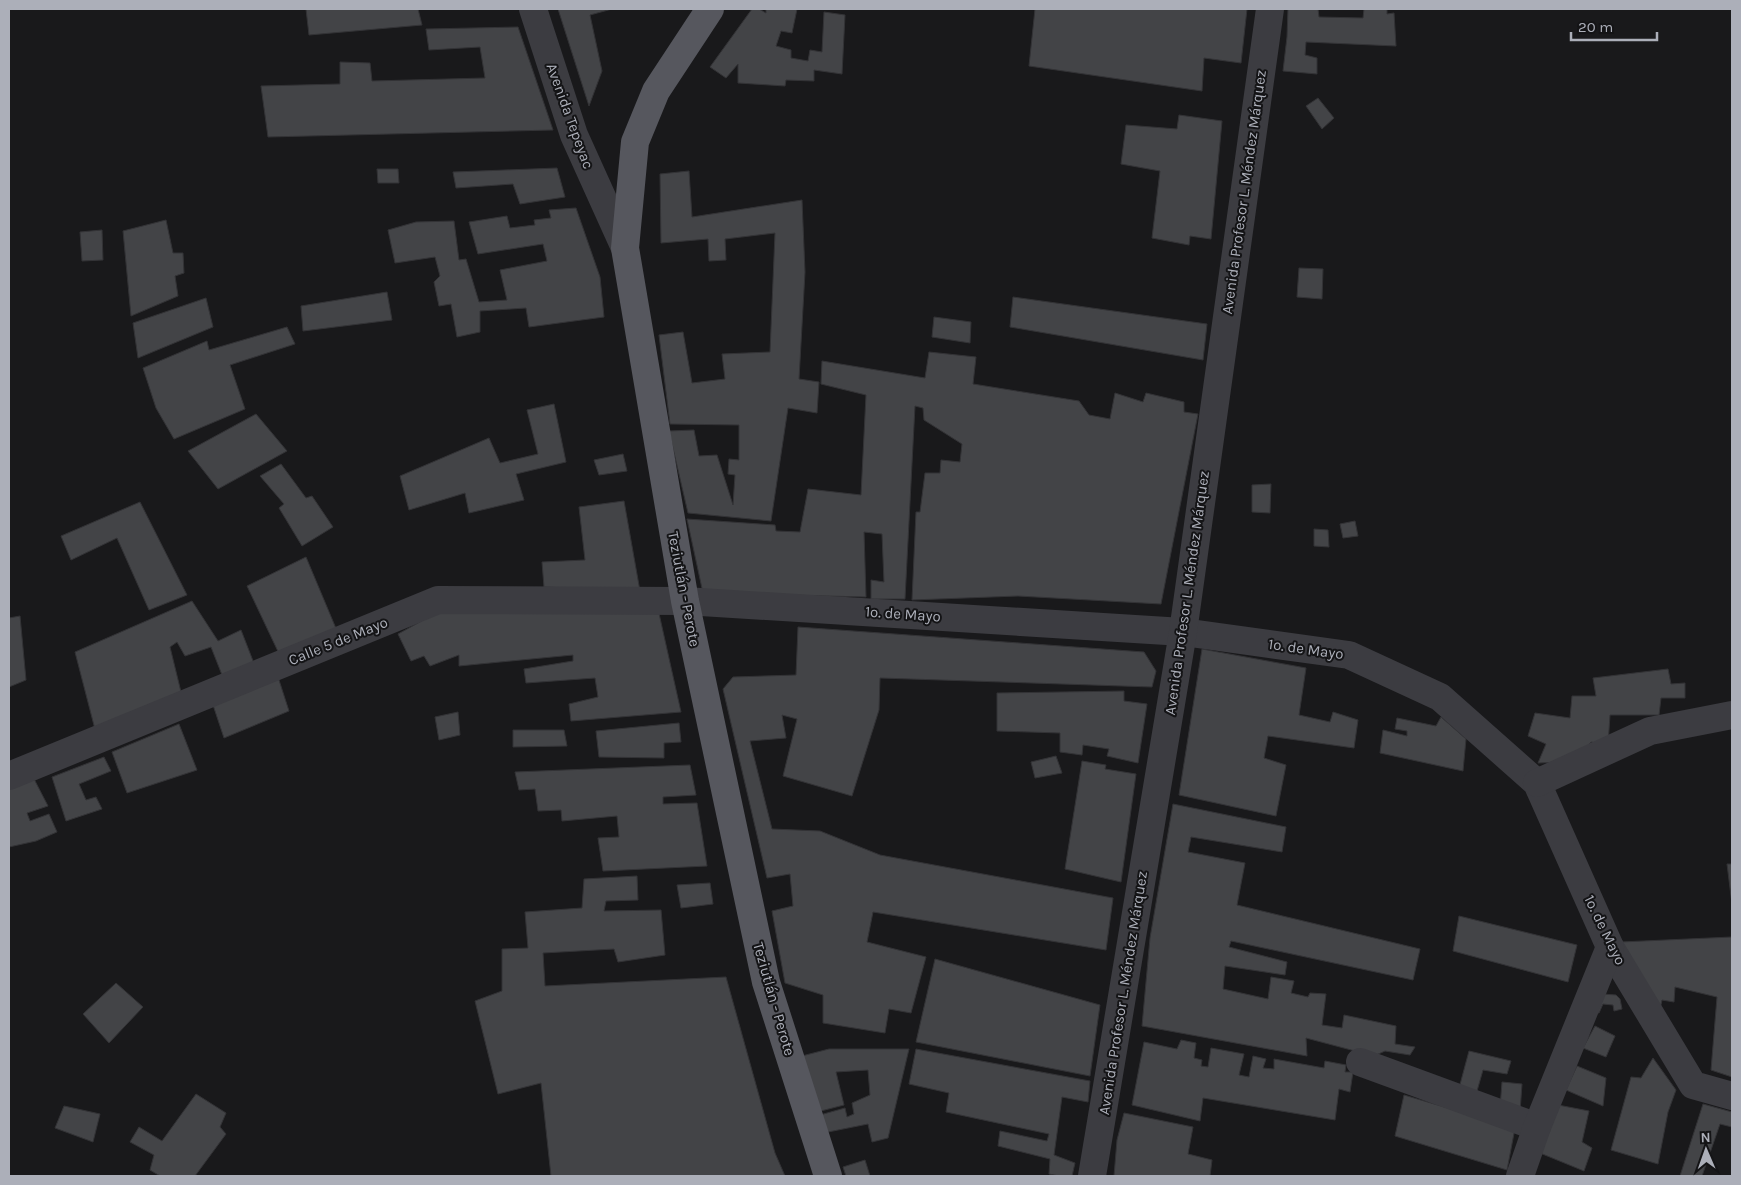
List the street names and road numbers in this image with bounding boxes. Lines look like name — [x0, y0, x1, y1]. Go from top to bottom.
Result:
street label: Avenida Tepeyac — [543, 61, 597, 171]
street label: Avenida Profesor L. Méndez Márquez — [1218, 69, 1270, 315]
street label: Avenida Profesor L. Méndez Márquez — [1161, 470, 1213, 716]
street label: Teziutlán - Perote — [664, 530, 704, 648]
street label: 1o. de Mayo — [865, 602, 941, 626]
street label: Calle 5 de Mayo — [286, 613, 390, 669]
street label: 1o. de Mayo — [1267, 635, 1345, 663]
street label: Avenida Profesor L. Méndez Márquez — [1095, 870, 1151, 1116]
street label: 1o. de Mayo — [1580, 892, 1630, 968]
street label: Teziutlán - Perote — [749, 940, 799, 1058]

